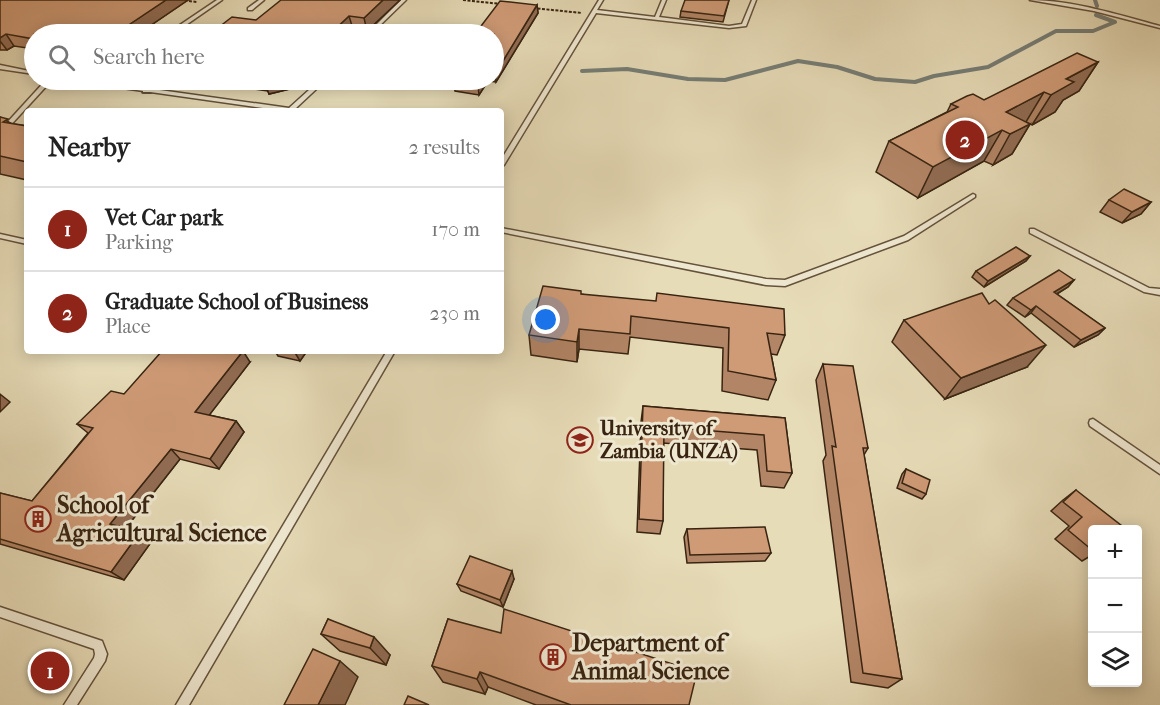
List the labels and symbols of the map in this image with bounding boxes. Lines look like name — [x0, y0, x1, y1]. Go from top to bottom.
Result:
pin: 2 — [946, 118, 984, 162]
your location — [531, 305, 560, 334]
place label: University of Zambia (UNZA) — [599, 417, 738, 463]
school or university icon: University of Zambia (UNZA) — [565, 425, 595, 455]
place label: School of Agricultural Science — [55, 491, 267, 547]
building icon: School of Agricultural Science — [23, 504, 53, 534]
place label: Department of Animal Science — [570, 629, 730, 685]
building icon: Department of Animal Science — [538, 642, 568, 672]
pin: 1 — [31, 648, 70, 694]

